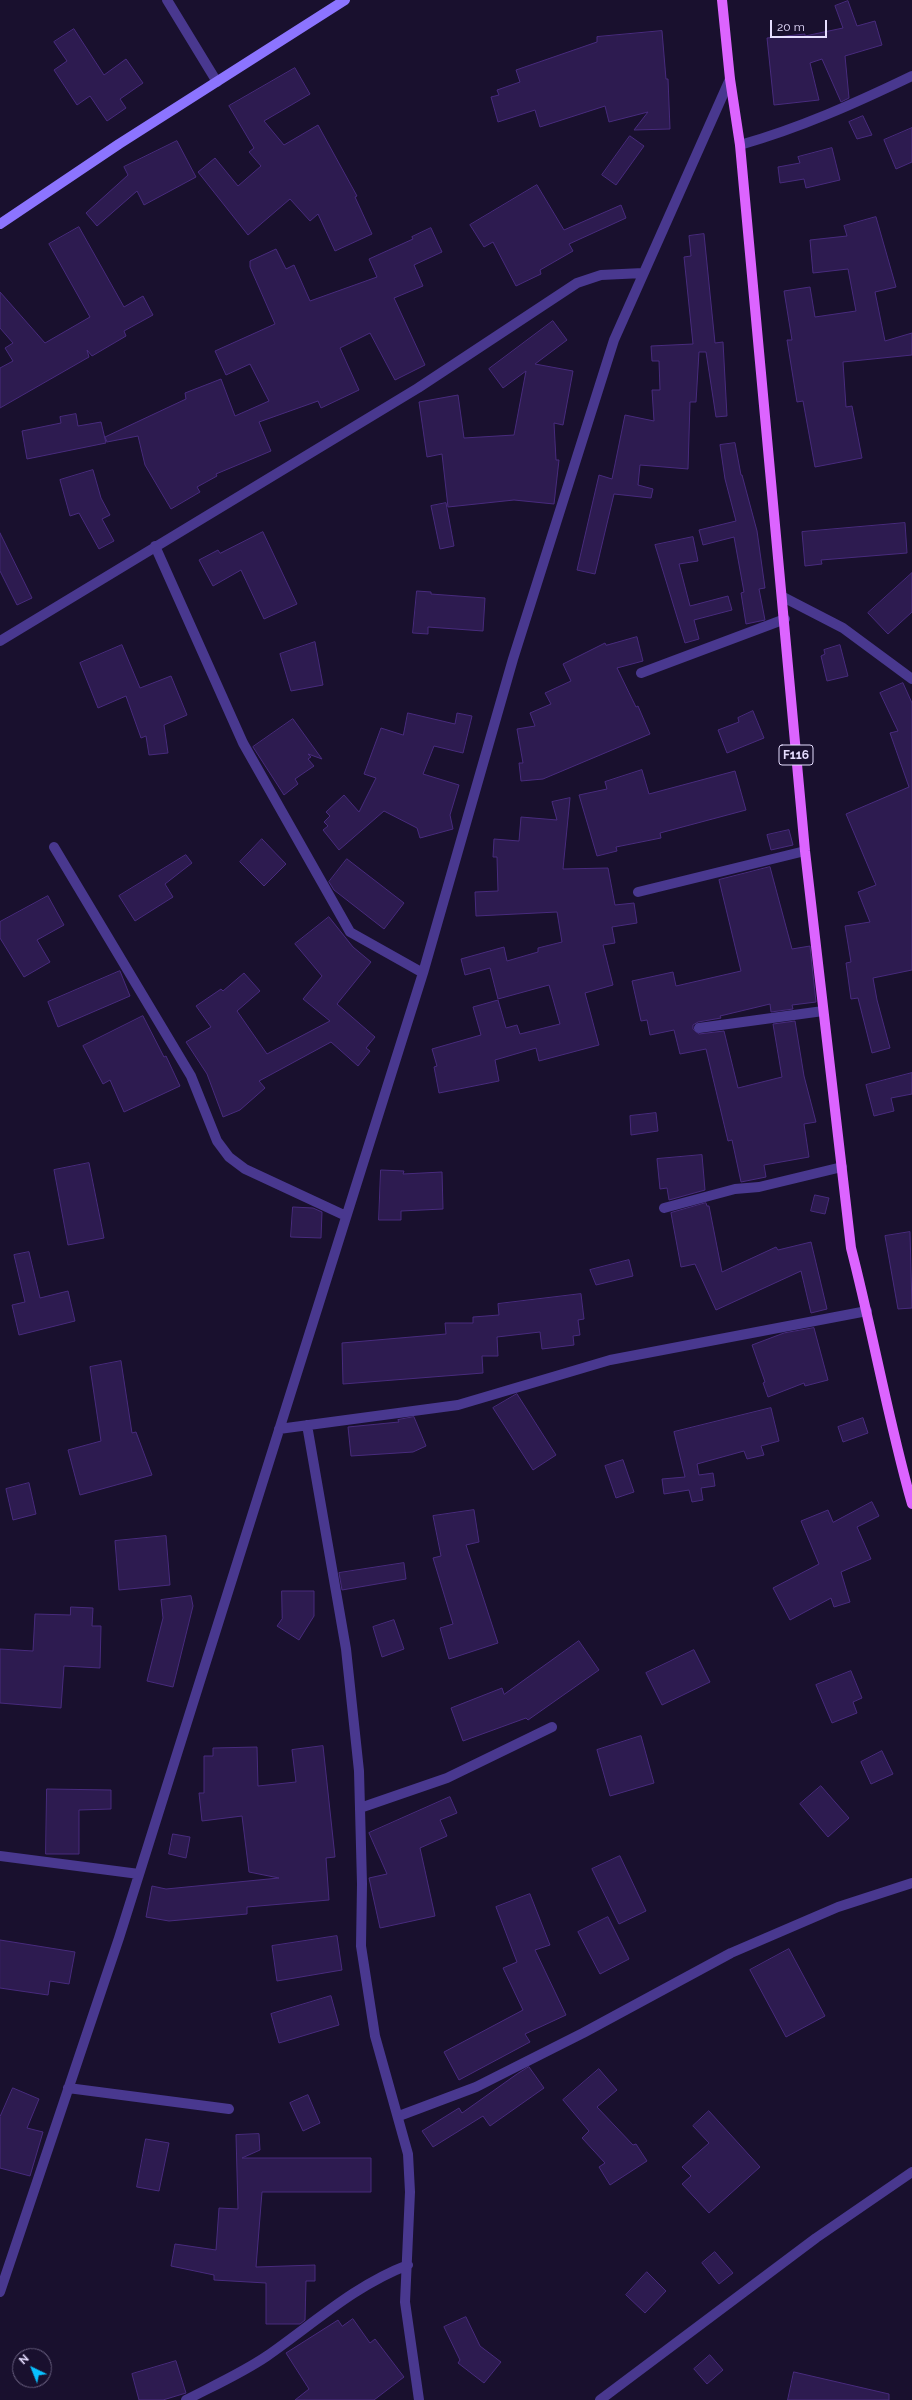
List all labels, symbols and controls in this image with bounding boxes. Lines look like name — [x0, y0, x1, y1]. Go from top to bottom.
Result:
scale bar — [772, 12, 829, 38]
text: 20 m — [777, 20, 805, 34]
road number: F116 — [779, 745, 813, 765]
north arrow — [12, 2348, 52, 2388]
text: N — [17, 2352, 32, 2367]

